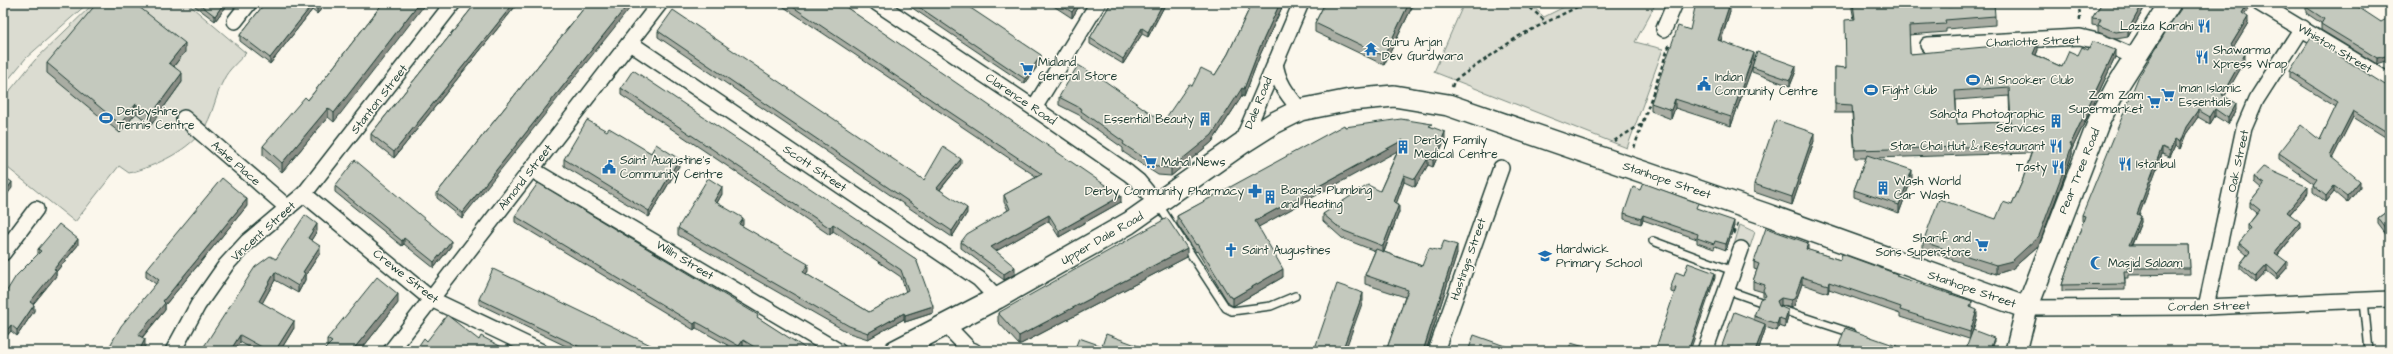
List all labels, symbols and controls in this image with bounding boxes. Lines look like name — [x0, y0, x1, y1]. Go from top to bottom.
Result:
place label: Laziza Karahi — [2120, 18, 2193, 35]
restaurant icon: Laziza Karahi — [2196, 18, 2212, 34]
street label: Whiston Street — [2294, 19, 2375, 78]
street label: Charlotte Street — [1986, 31, 2080, 52]
place label: Guru Arjan Dev Gurdwara — [1382, 34, 1463, 65]
temple icon: Guru Arjan Dev Gurdwara — [1363, 41, 1379, 57]
place label: Shawarma Xpress Wrap — [2213, 42, 2288, 73]
restaurant icon: Shawarma Xpress Wrap — [2194, 49, 2210, 65]
place label: Midland General Store — [1038, 54, 1118, 85]
street label: Stanton Street — [347, 61, 412, 138]
supermarket icon: Midland General Store — [1019, 61, 1035, 77]
street label: Clarence Road — [982, 69, 1059, 129]
place label: Indian Community Centre — [1715, 69, 1819, 101]
sports icon: A1 Snooker Club — [1965, 72, 1981, 88]
place label: A1 Snooker Club — [1984, 72, 2074, 89]
street label: Dale Road — [1240, 75, 1277, 132]
public building icon: Indian Community Centre — [1696, 76, 1712, 92]
place label: Iman Islamic Essentials — [2179, 80, 2242, 111]
sports icon: Fight Club — [1863, 82, 1879, 98]
place label: Fight Club — [1882, 82, 1937, 100]
place label: Zam Zam Supermarket — [2069, 87, 2144, 118]
supermarket icon: Iman Islamic Essentials — [2160, 87, 2176, 103]
supermarket icon: Zam Zam Supermarket — [2146, 94, 2162, 110]
place label: Derbyshire Tennis Centre — [117, 103, 195, 134]
place label: Sahota Photographic Services — [1930, 106, 2045, 137]
sports icon: Derbyshire Tennis Centre — [98, 110, 114, 126]
place label: Essential Beauty — [1104, 111, 1194, 129]
building icon: Essential Beauty — [1197, 111, 1213, 127]
building icon: Sahota Photographic Services — [2048, 113, 2064, 129]
street label: Pear Tree Road — [2055, 126, 2104, 217]
street label: Oak Street — [2224, 128, 2253, 194]
place label: Derby Family Medical Centre — [1414, 132, 1498, 163]
street label: Ashe Place — [207, 137, 265, 190]
place label: Star Chai Hut & Restaurant — [1890, 138, 2045, 155]
restaurant icon: Star Chai Hut & Restaurant — [2048, 138, 2064, 154]
building icon: Derby Family Medical Centre — [1395, 139, 1411, 155]
street label: Almond Street — [494, 141, 557, 214]
street label: Scott Street — [779, 141, 850, 196]
place label: Saint Augustine's Community Centre — [620, 152, 724, 184]
supermarket icon: Mahal News — [1142, 154, 1158, 170]
place label: Mahal News — [1161, 154, 1226, 171]
restaurant icon: Istanbul — [2117, 156, 2133, 172]
place label: Istanbul — [2136, 156, 2176, 173]
street label: Stanhope Street — [1620, 157, 1713, 204]
public building icon: Saint Augustine's Community Centre — [601, 159, 617, 175]
place label: Tasty — [2016, 159, 2047, 177]
restaurant icon: Tasty — [2050, 159, 2066, 175]
place label: Wash World Car Wash — [1894, 173, 1961, 204]
building icon: Wash World Car Wash — [1875, 180, 1891, 196]
place label: Bansals Plumbing and Heating — [1281, 182, 1372, 214]
place label: Derby Community Pharmacy — [1085, 183, 1244, 201]
pharmacy icon: Derby Community Pharmacy — [1247, 183, 1263, 199]
building icon: Bansals Plumbing and Heating — [1262, 189, 1278, 205]
street label: Vincent Street — [227, 197, 300, 265]
street label: Upper Dale Road — [1058, 208, 1147, 269]
street label: Hastings Street — [1446, 216, 1492, 303]
place label: Sharif and Sons Superstore — [1875, 230, 1972, 261]
street label: Willn Street — [653, 236, 717, 284]
supermarket icon: Sharif and Sons Superstore — [1974, 237, 1990, 253]
place label: Hardwick Primary School — [1556, 241, 1642, 273]
church icon: Saint Augustines — [1223, 242, 1239, 258]
place label: Saint Augustines — [1242, 242, 1331, 260]
street label: Crewe Street — [369, 245, 442, 308]
school or university icon: Hardwick Primary School — [1537, 248, 1553, 264]
mosque icon: Masjid Salaam — [2089, 255, 2105, 271]
place label: Masjid Salaam — [2108, 255, 2183, 272]
street label: Stanhope Street — [1925, 266, 2018, 313]
street label: Corden Street — [2168, 297, 2250, 316]

